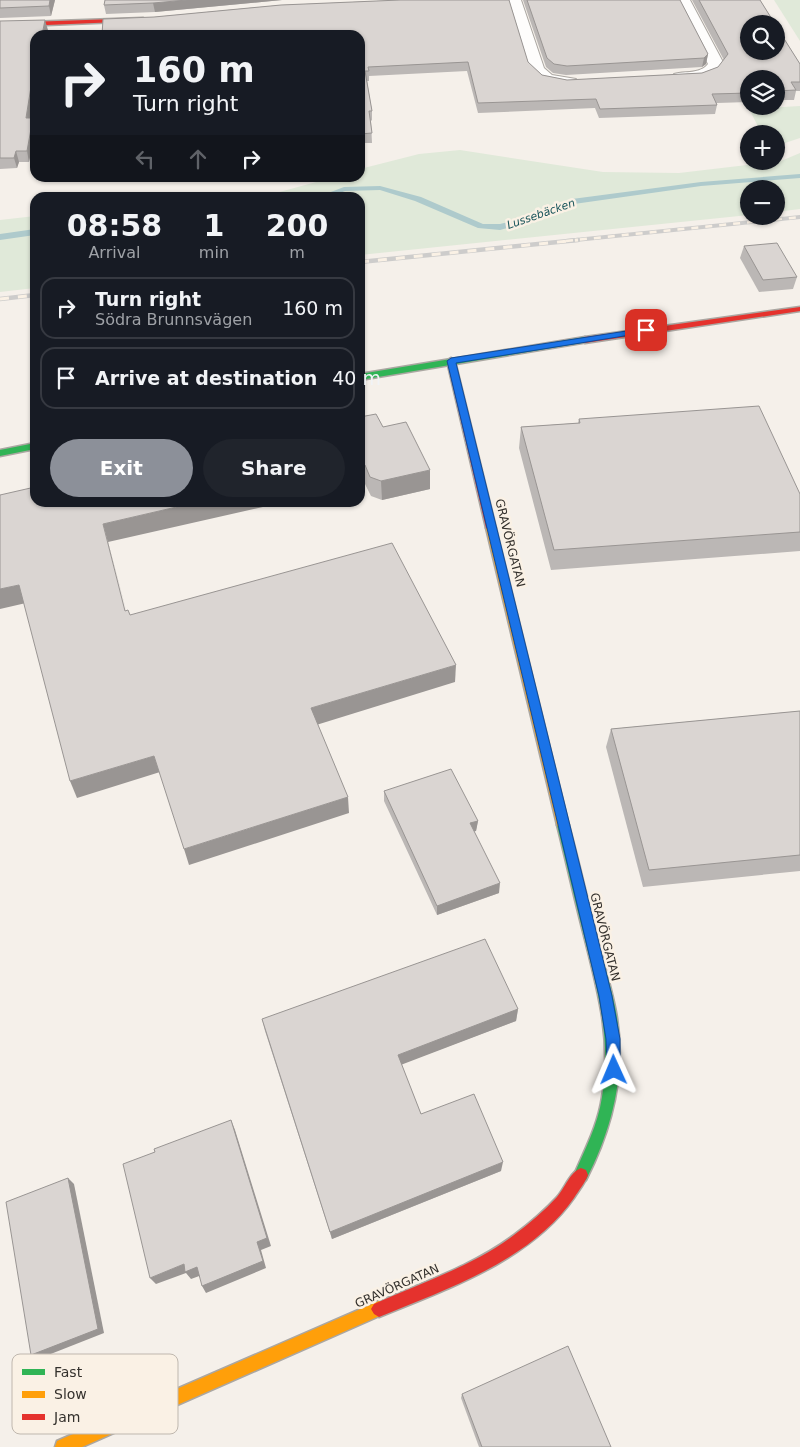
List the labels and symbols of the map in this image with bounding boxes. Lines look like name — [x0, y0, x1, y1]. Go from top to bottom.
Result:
water label: Lussebäcken — [505, 196, 577, 232]
pin — [625, 309, 667, 351]
street label: GRAVÖRGATAN — [492, 497, 530, 589]
street label: GRAVÖRGATAN — [587, 891, 625, 983]
position arrow — [587, 1043, 639, 1095]
street label: GRAVÖRGATAN — [352, 1259, 441, 1311]
legend — [12, 1354, 178, 1434]
text: Fast — [54, 1364, 83, 1380]
text: Slow — [54, 1386, 87, 1402]
text: Jam — [53, 1409, 80, 1425]

